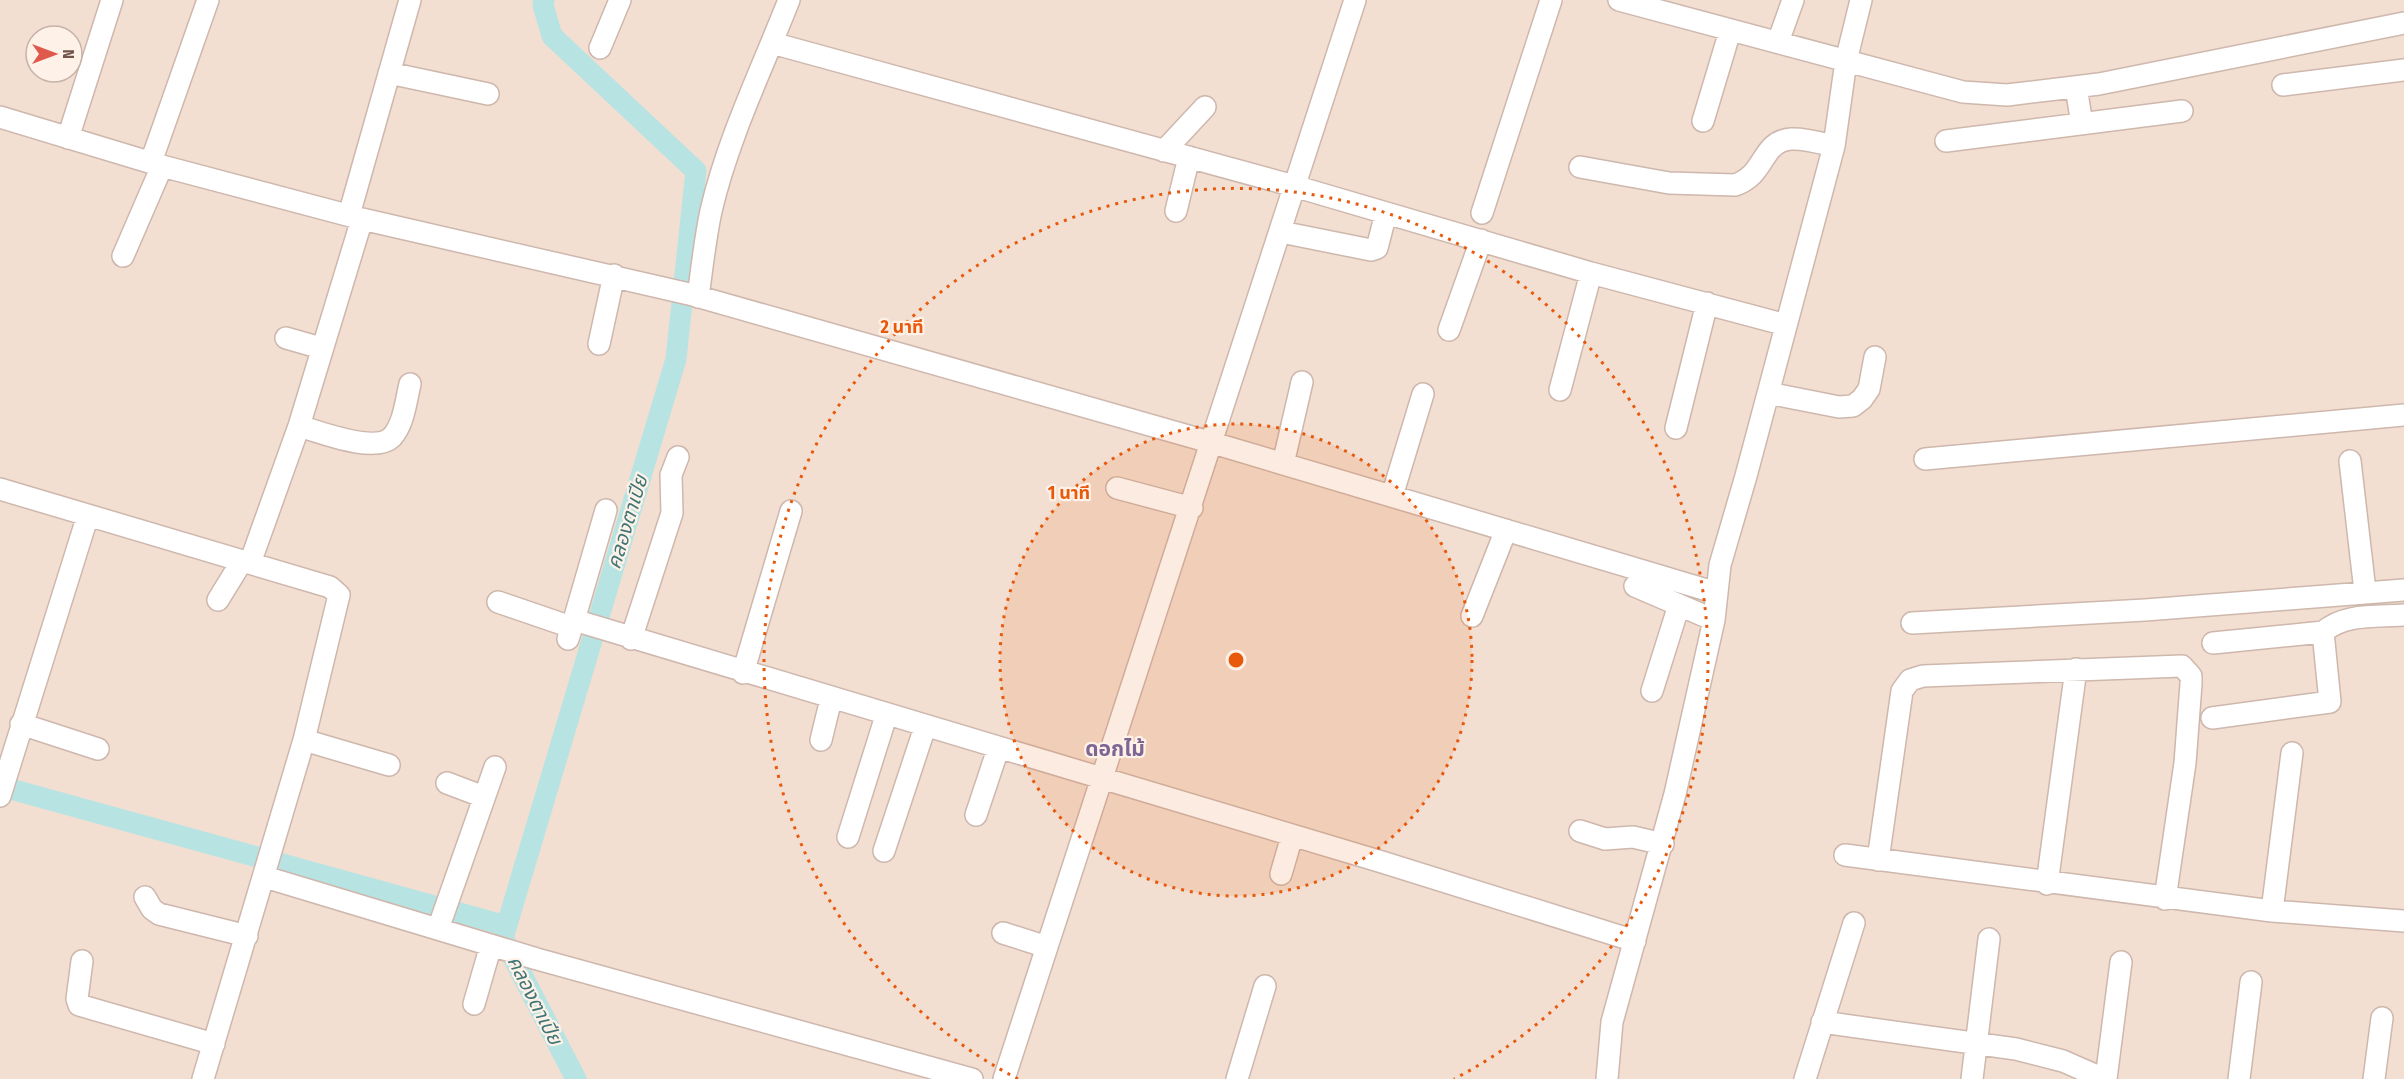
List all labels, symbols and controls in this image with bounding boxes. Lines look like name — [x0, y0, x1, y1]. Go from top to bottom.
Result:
north arrow — [24, 24, 84, 84]
text: N — [59, 49, 78, 59]
text: 2 นาที — [879, 316, 924, 338]
water label: คลองตาเปีย — [601, 470, 653, 572]
text: 1 นาที — [1048, 482, 1090, 504]
centre of rings — [1226, 650, 1246, 670]
district label: ดอกไม้ — [1085, 736, 1145, 762]
water label: คลองตาเปีย — [502, 952, 569, 1050]

